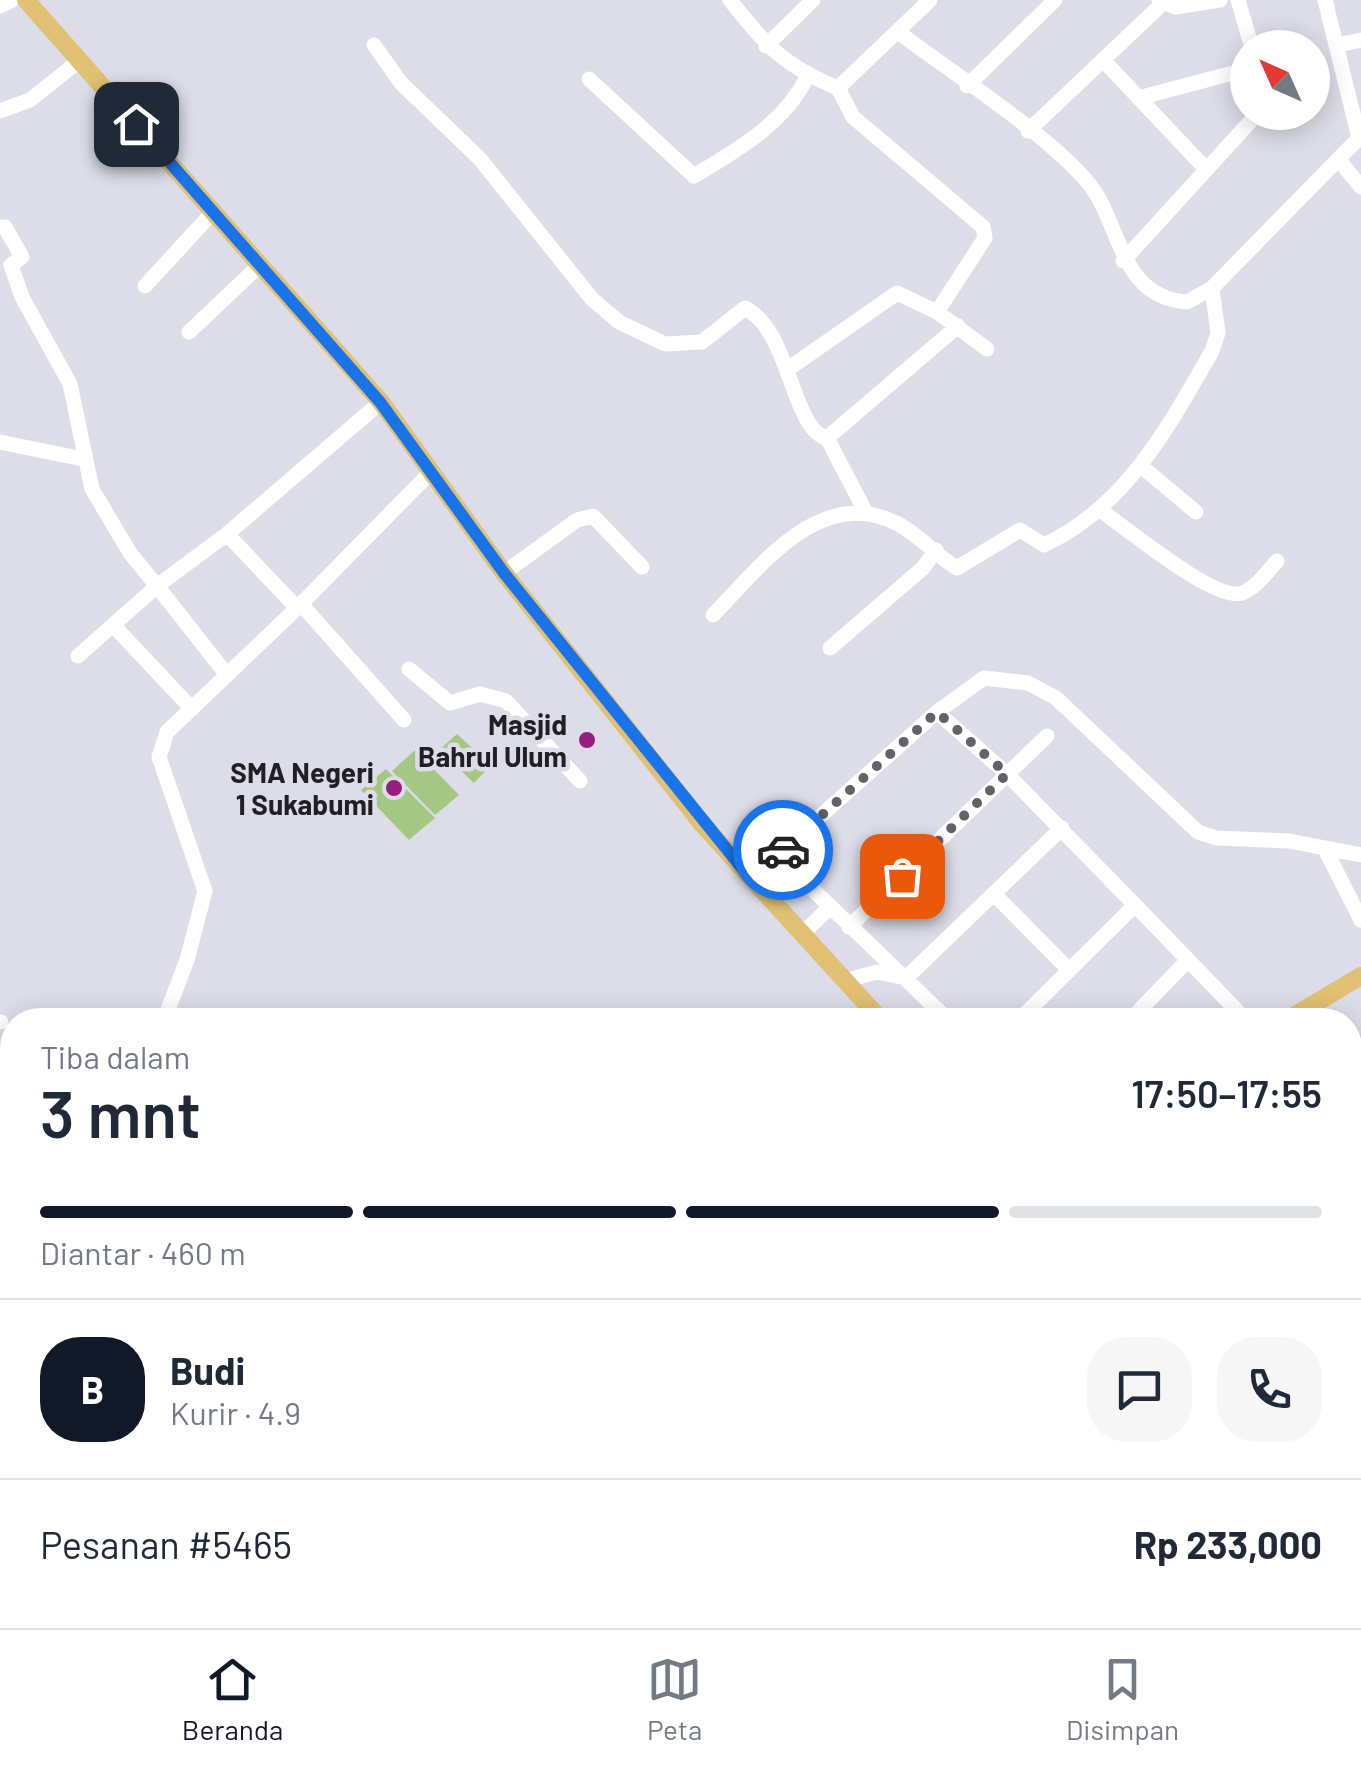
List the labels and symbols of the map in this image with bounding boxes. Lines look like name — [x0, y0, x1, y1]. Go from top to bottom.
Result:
north arrow — [1230, 30, 1330, 130]
pin — [94, 82, 179, 167]
place label: Masjid Bahrul Ulum — [418, 707, 567, 773]
marker: Masjid Bahrul Ulum — [576, 729, 598, 751]
place label: SMA Negeri 1 Sukabumi — [230, 755, 374, 821]
marker: SMA Negeri 1 Sukabumi — [383, 777, 405, 799]
courier — [733, 800, 833, 900]
pin — [860, 834, 945, 919]

